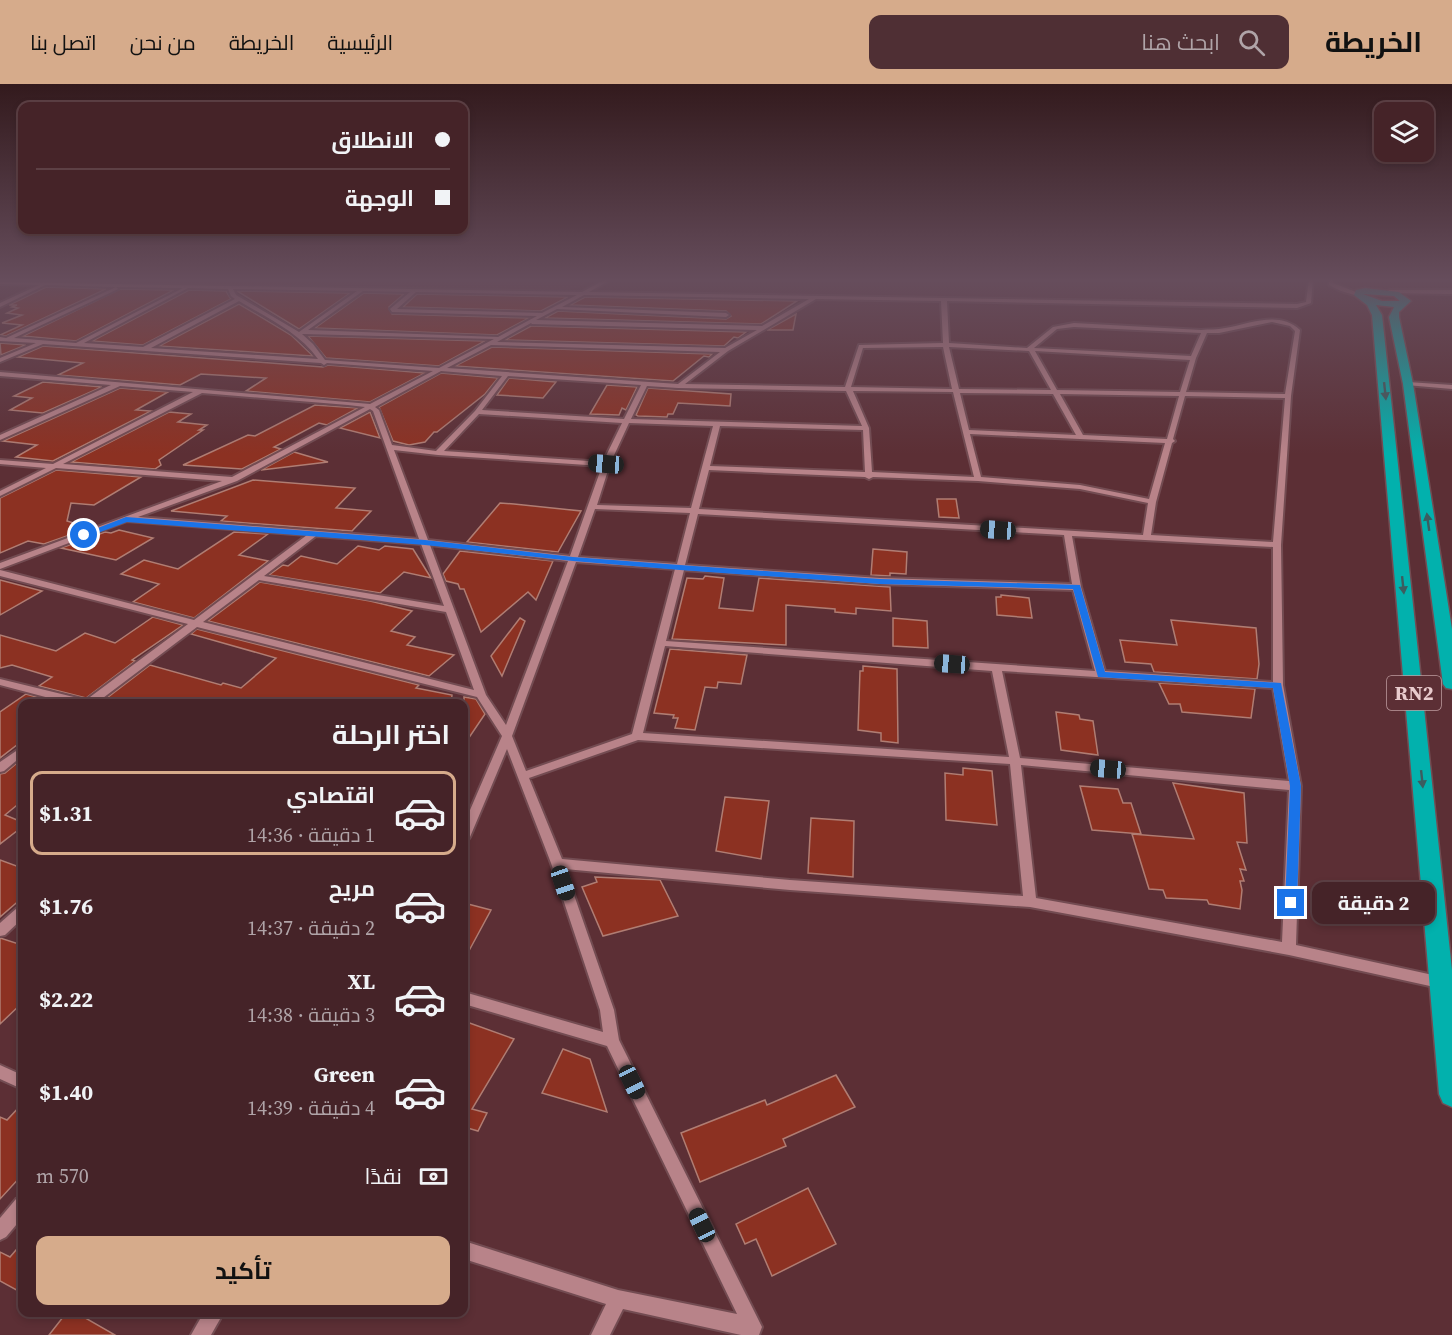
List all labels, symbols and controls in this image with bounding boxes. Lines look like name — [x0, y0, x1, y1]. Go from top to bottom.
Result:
search box — [869, 15, 1289, 69]
text: الخريطة — [1325, 23, 1422, 61]
icon: search — [1235, 26, 1268, 59]
text: ابحث هنا — [1141, 27, 1220, 57]
text: اتصل بنا — [30, 28, 97, 57]
text: من نحن — [130, 28, 196, 57]
text: الخريطة — [229, 28, 294, 57]
text: الرئيسية — [327, 28, 393, 57]
map controls — [1374, 102, 1434, 162]
button: layers — [1374, 102, 1434, 162]
text: الانطلاق — [331, 125, 414, 155]
text: الوجهة — [345, 183, 414, 213]
one-way arrow — [1380, 381, 1390, 400]
car — [587, 454, 625, 474]
one-way arrow — [1424, 513, 1433, 532]
car — [979, 520, 1017, 540]
route start — [70, 521, 97, 548]
one-way arrow — [1398, 575, 1408, 594]
car — [933, 654, 971, 674]
road number: RN2 — [1387, 676, 1441, 710]
text: اختر الرحلة — [332, 716, 450, 753]
car — [1089, 758, 1127, 780]
one-way arrow — [1417, 770, 1427, 789]
text: اقتصادي — [286, 780, 375, 810]
icon: car — [393, 786, 447, 840]
text: $1.31 — [39, 798, 93, 828]
text: 1 دقيقة · 14:36 — [247, 821, 375, 849]
car — [549, 863, 577, 903]
text: مريح — [329, 873, 375, 903]
icon: car — [393, 879, 447, 933]
callout: 2 دقيقة — [1312, 882, 1435, 924]
route end — [1277, 889, 1304, 916]
text: 2 دقيقة — [1338, 889, 1409, 917]
text: $1.76 — [39, 891, 93, 921]
text: 2 دقيقة · 14:37 — [247, 914, 375, 942]
text: XL — [348, 966, 375, 996]
icon: car — [393, 972, 447, 1026]
text: $2.22 — [39, 984, 93, 1014]
text: 3 دقيقة · 14:38 — [247, 1001, 375, 1029]
text: Green — [314, 1059, 375, 1089]
car — [616, 1062, 648, 1102]
icon: car — [393, 1065, 447, 1119]
text: $1.40 — [39, 1077, 93, 1107]
text: 4 دقيقة · 14:39 — [247, 1094, 375, 1122]
icon: cash — [417, 1160, 450, 1193]
text: نقدًا — [364, 1161, 402, 1191]
text: 570 m — [36, 1162, 89, 1190]
car — [686, 1205, 718, 1245]
button: تأكيد — [36, 1236, 450, 1305]

